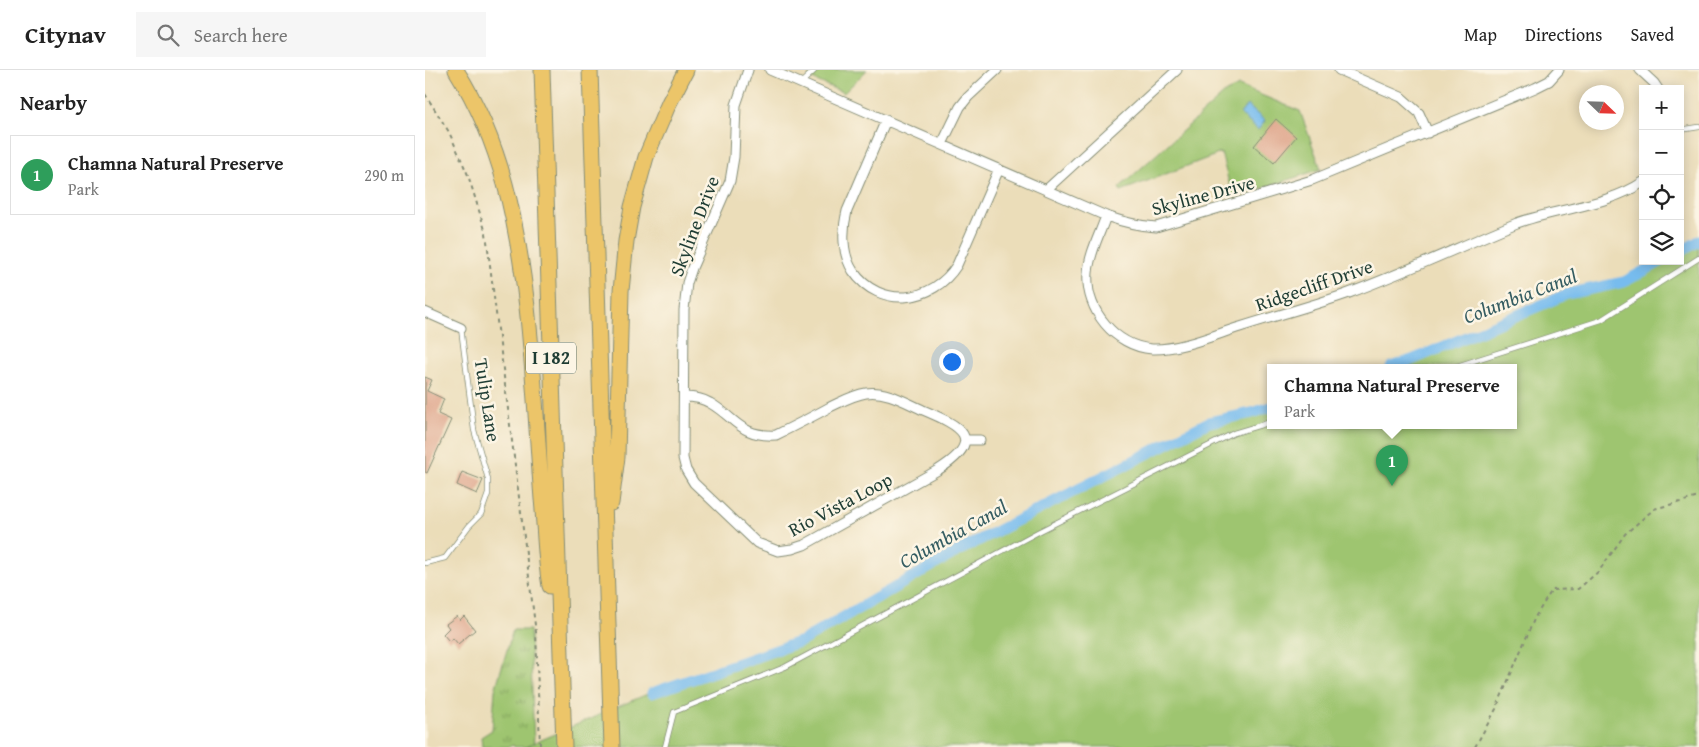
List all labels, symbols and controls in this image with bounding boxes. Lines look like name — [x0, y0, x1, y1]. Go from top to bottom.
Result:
search box — [136, 12, 486, 57]
text: Citynav — [25, 17, 106, 52]
icon: search — [154, 21, 182, 49]
text: Search here — [194, 21, 288, 49]
text: Map — [1464, 21, 1497, 48]
text: Directions — [1525, 21, 1602, 48]
text: Saved — [1630, 21, 1674, 48]
north arrow — [1579, 85, 1624, 130]
map controls — [1639, 85, 1684, 265]
button: + — [1639, 85, 1684, 130]
text: Nearby — [20, 87, 87, 118]
button: − — [1639, 130, 1684, 175]
text: Chamna Natural Preserve — [68, 149, 284, 177]
text: 1 — [33, 163, 41, 187]
text: 290 m — [364, 163, 404, 187]
street label: Skyline Drive — [1148, 168, 1258, 222]
street label: Skyline Drive — [662, 172, 726, 280]
button: locate — [1639, 175, 1684, 220]
text: Park — [68, 177, 99, 201]
button: layers — [1639, 220, 1684, 265]
street label: Ridgecliff Drive — [1251, 252, 1377, 318]
water label: Columbia Canal — [1459, 261, 1581, 330]
road number: I 182 — [526, 342, 576, 374]
your location — [939, 349, 965, 375]
street label: Tulip Lane — [468, 356, 508, 444]
popup — [1267, 364, 1517, 429]
text: Chamna Natural Preserve — [1284, 371, 1500, 399]
text: Park — [1284, 399, 1315, 423]
pin: 1 — [1376, 445, 1408, 486]
street label: Rio Vista Loop — [783, 465, 897, 543]
water label: Columbia Canal — [893, 492, 1012, 575]

